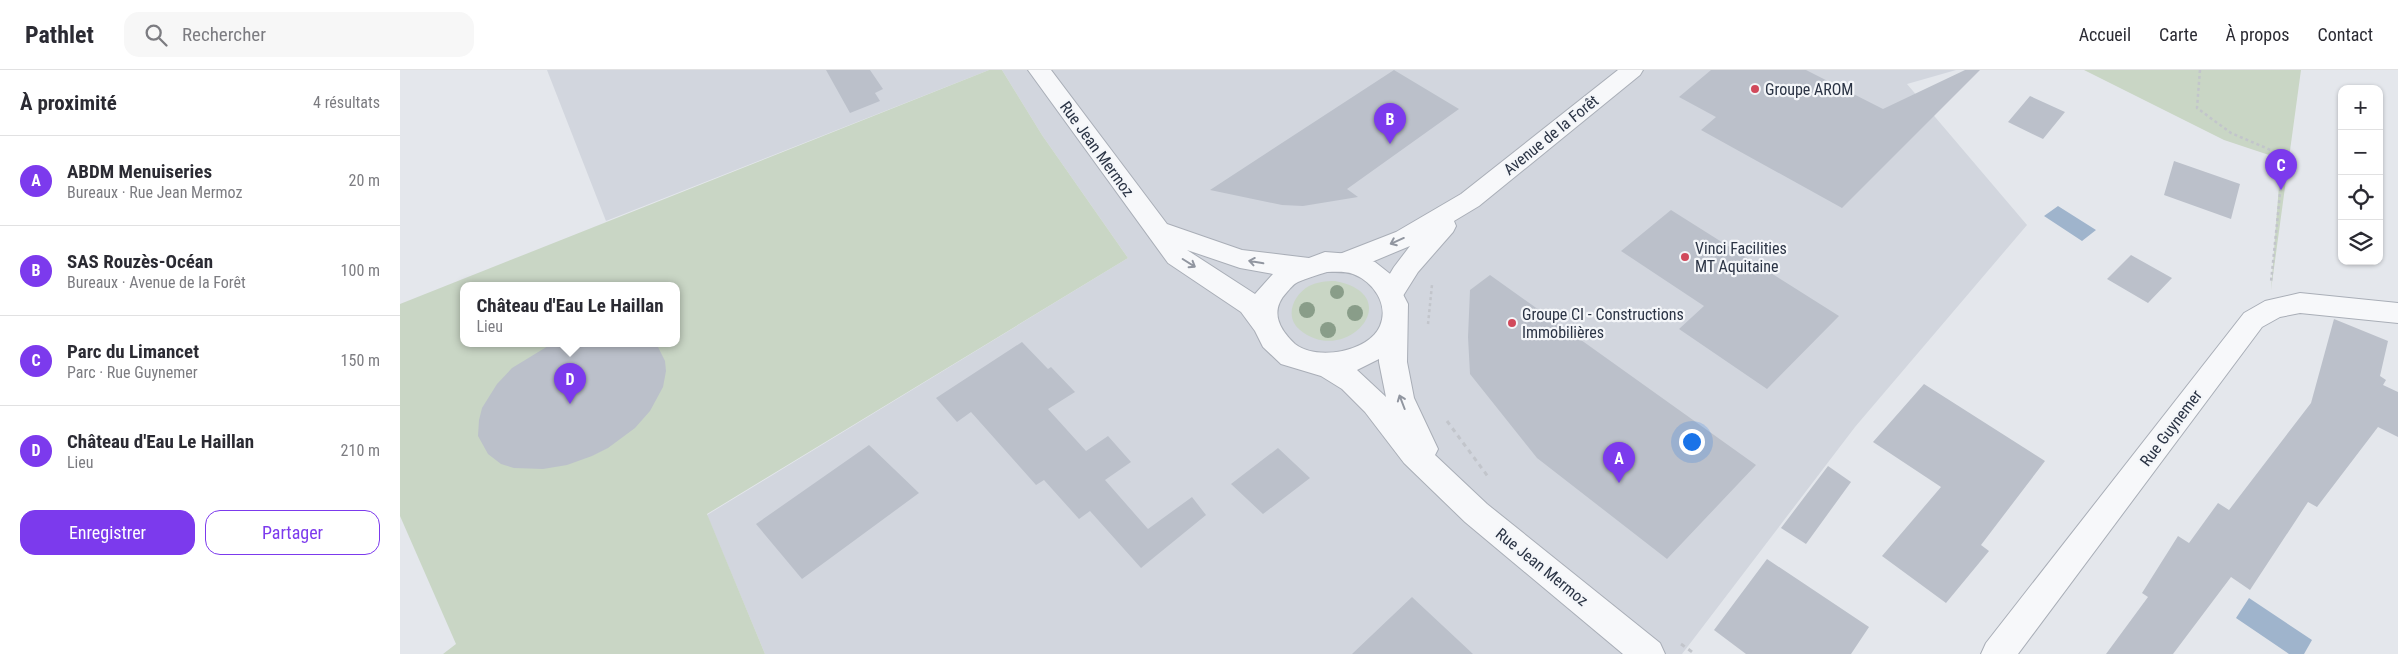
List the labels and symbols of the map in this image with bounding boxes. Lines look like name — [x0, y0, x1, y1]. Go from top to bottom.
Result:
place label: Groupe AROM — [1765, 80, 1853, 99]
marker: Groupe AROM — [1749, 83, 1761, 95]
street label: Avenue de la Forêt — [1500, 91, 1602, 179]
street label: Rue Jean Mermoz — [1056, 98, 1138, 200]
pin: B — [1374, 103, 1406, 144]
pin: C — [2265, 149, 2297, 190]
one-way arrow — [1390, 237, 1405, 247]
place label: Vinci Facilities MT Aquitaine — [1695, 239, 1787, 276]
marker: Vinci Facilities MT Aquitaine — [1679, 251, 1691, 263]
one-way arrow — [1248, 256, 1264, 266]
one-way arrow — [1181, 259, 1195, 269]
place label: Groupe CI - Constructions Immobilières — [1522, 305, 1684, 342]
marker: Groupe CI - Constructions Immobilières — [1506, 317, 1518, 329]
pin: D — [554, 363, 586, 404]
street label: Rue Guynemer — [2136, 386, 2206, 470]
one-way arrow — [1397, 395, 1406, 410]
your location — [1679, 429, 1705, 455]
pin: A — [1603, 442, 1635, 483]
street label: Rue Jean Mermoz — [1492, 524, 1592, 610]

